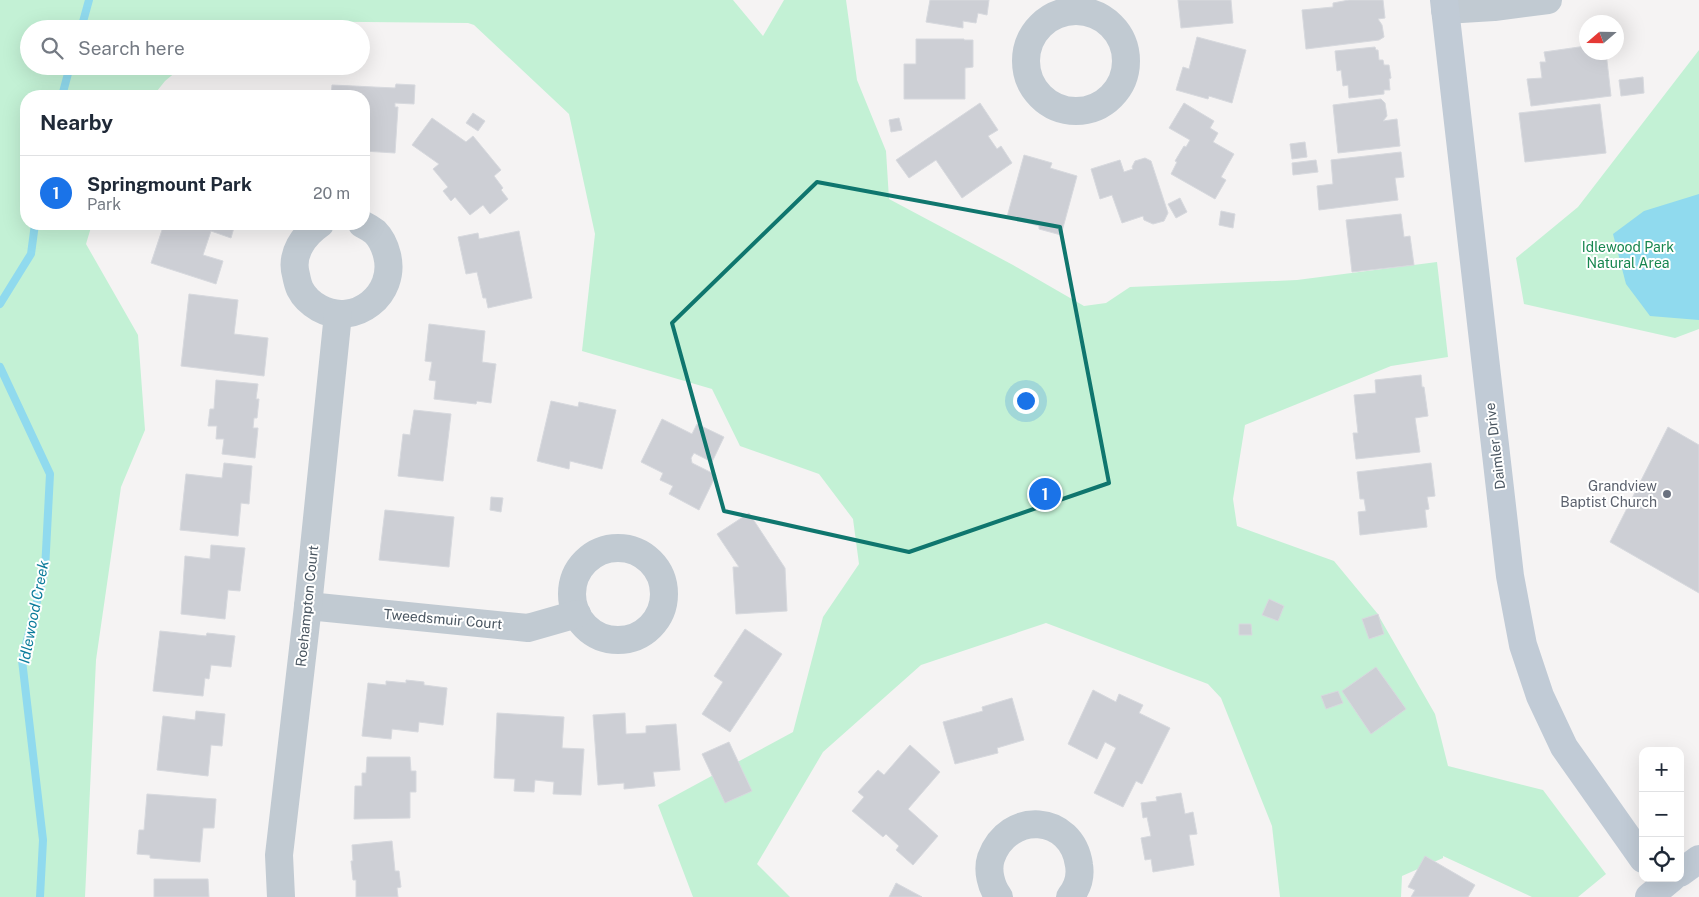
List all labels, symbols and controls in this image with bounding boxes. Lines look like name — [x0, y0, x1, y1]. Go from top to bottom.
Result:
north arrow — [1579, 15, 1624, 60]
search box — [20, 20, 370, 75]
icon: search — [38, 34, 66, 62]
text: Search here — [78, 37, 185, 59]
text: Nearby — [40, 110, 113, 135]
text: Springmount Park — [87, 173, 252, 195]
text: 1 — [53, 184, 59, 203]
text: 20 m — [313, 184, 350, 203]
text: Park — [87, 195, 121, 214]
park label: Idlewood Park Natural Area — [1582, 239, 1674, 271]
your location — [1013, 388, 1039, 414]
street label: Daimler Drive — [1482, 402, 1508, 490]
pin: 1 — [1029, 475, 1061, 513]
place label: Grandview Baptist Church — [1560, 478, 1657, 510]
marker: Grandview Baptist Church — [1661, 488, 1673, 500]
street label: Roehampton Court — [293, 544, 321, 668]
water label: Idlewood Creek — [15, 558, 52, 665]
street label: Tweedsmuir Court — [383, 606, 503, 632]
map controls — [1639, 747, 1684, 882]
button: + — [1639, 747, 1684, 792]
button: − — [1639, 792, 1684, 837]
button: locate — [1639, 837, 1684, 882]

